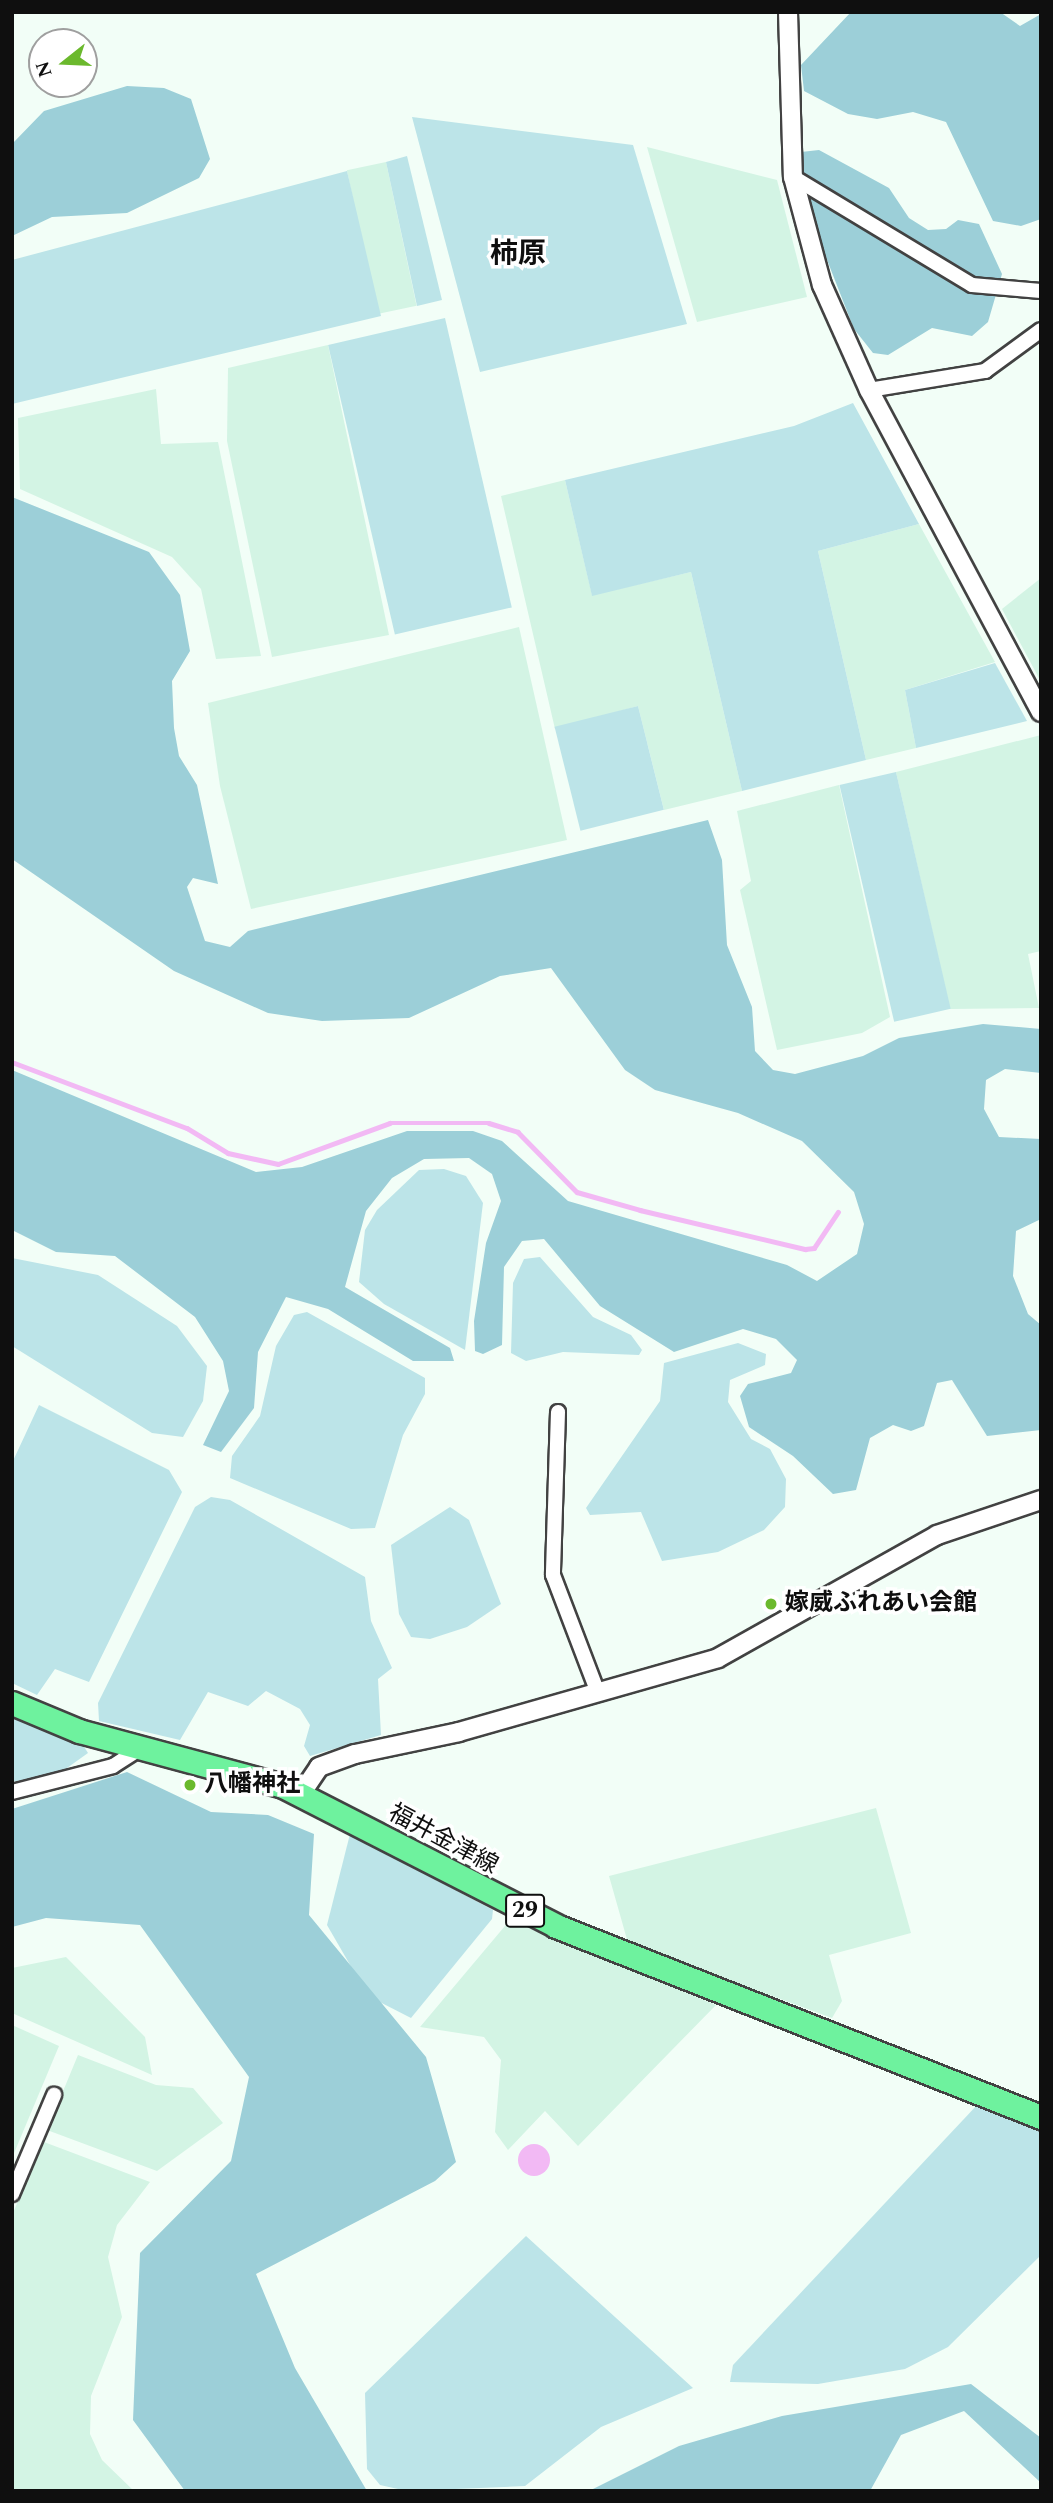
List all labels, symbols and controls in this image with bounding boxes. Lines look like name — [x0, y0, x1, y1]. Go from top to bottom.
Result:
north arrow — [28, 28, 98, 98]
text: N — [28, 57, 61, 81]
district label: 柿原 — [490, 237, 546, 271]
place label: 嫁威ふれあい会館 — [785, 1590, 977, 1618]
marker: 嫁威ふれあい会館 — [763, 1596, 779, 1612]
place label: 八幡神社 — [204, 1771, 300, 1799]
marker: 八幡神社 — [182, 1777, 198, 1793]
street label: 福井金津線 — [383, 1799, 503, 1881]
road number: 29 — [504, 1892, 546, 1930]

